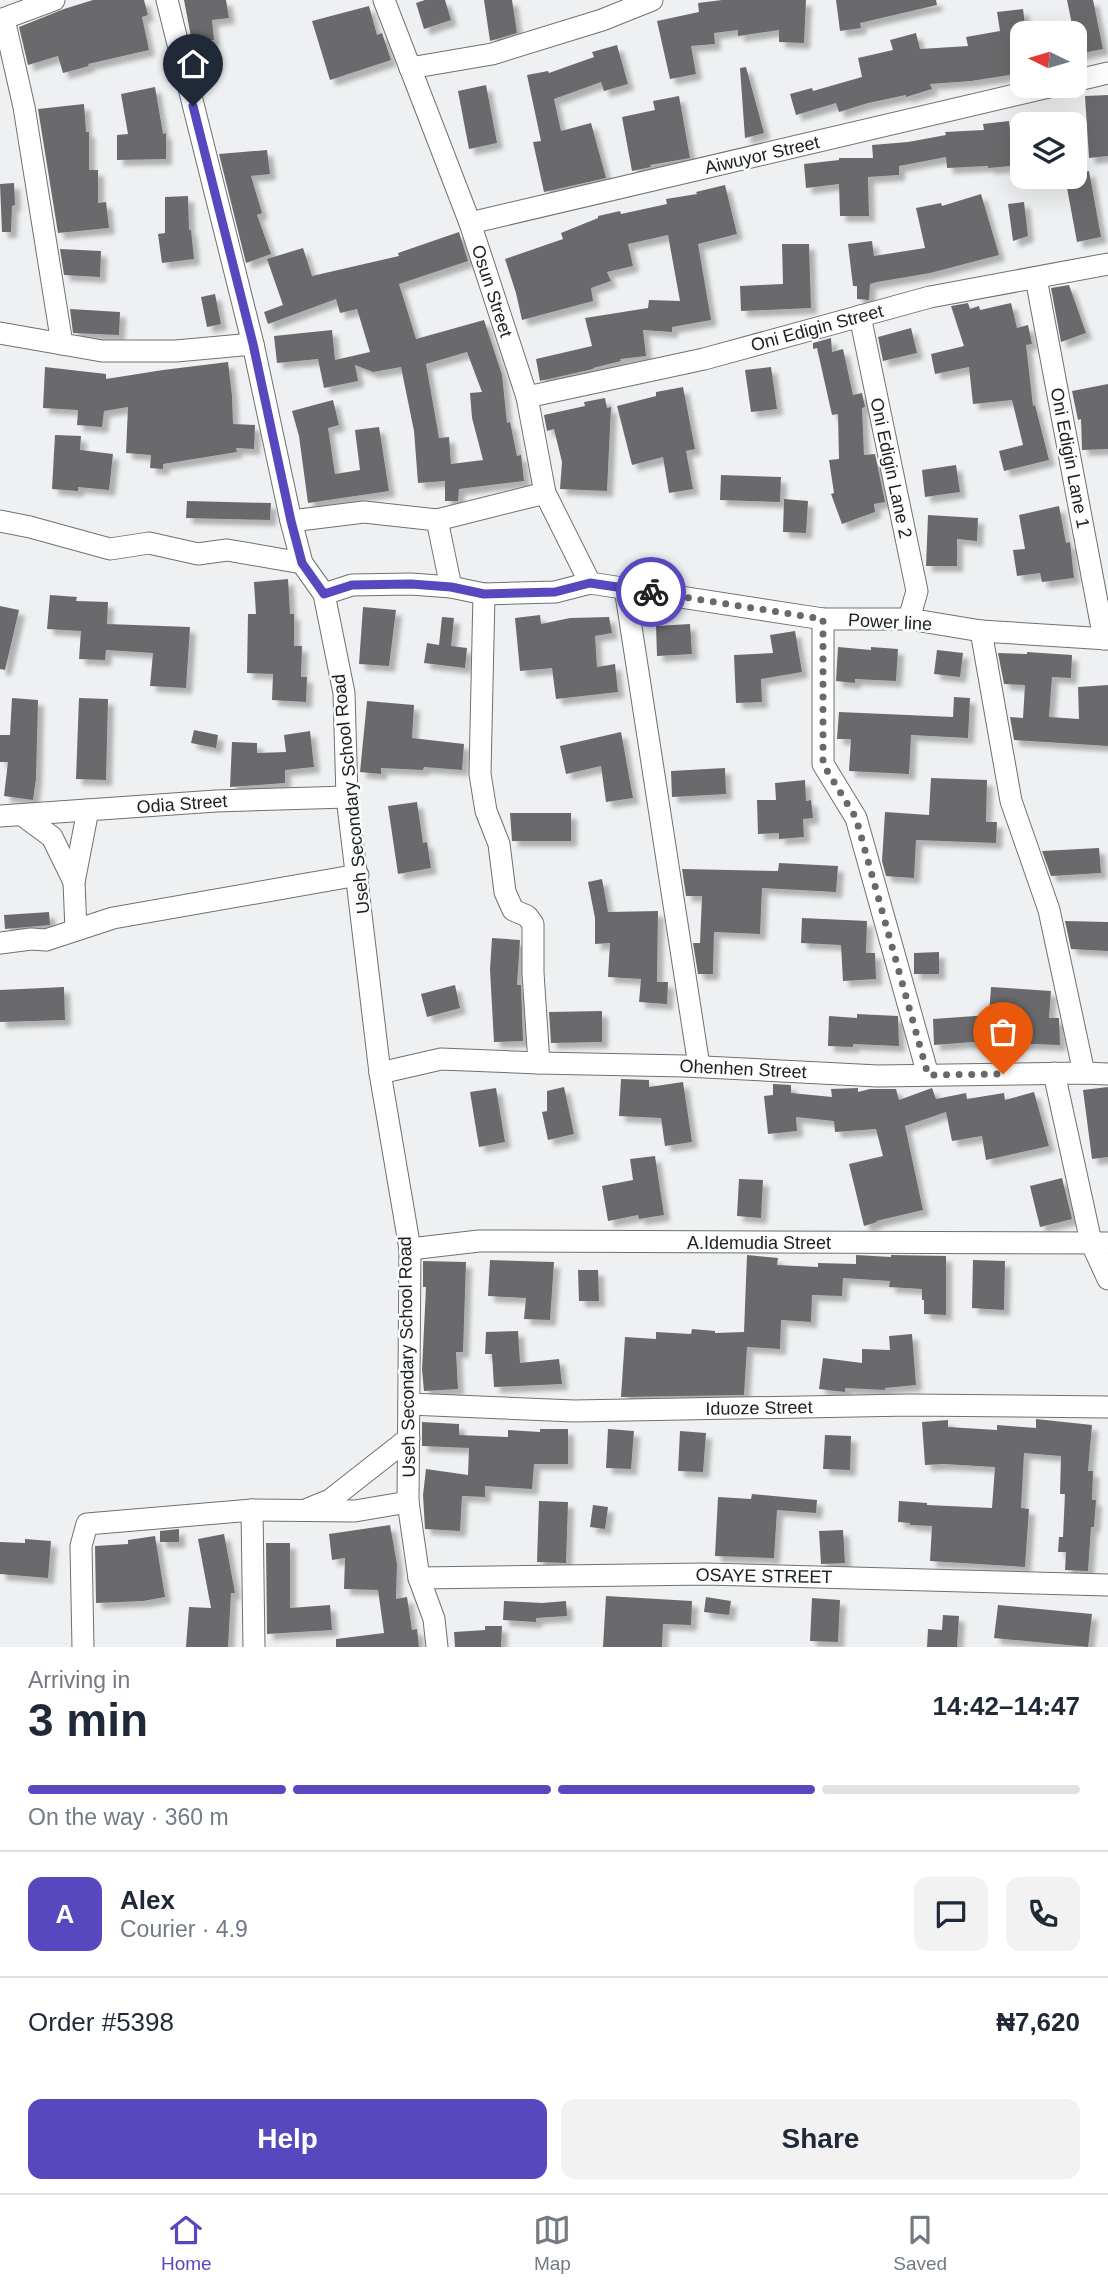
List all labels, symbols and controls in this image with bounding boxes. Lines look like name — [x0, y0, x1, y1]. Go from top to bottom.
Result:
north arrow — [1010, 21, 1087, 98]
map controls — [1010, 21, 1087, 189]
pin — [163, 34, 223, 106]
icon: home — [174, 45, 212, 83]
button: layers — [1010, 112, 1087, 189]
street label: Aiwuyor Street — [703, 132, 821, 178]
street label: Osun Street — [468, 242, 516, 340]
street label: Oni Edigin Street — [749, 301, 885, 355]
street label: Oni Edigin Lane 1 — [1047, 386, 1093, 530]
street label: Oni Edigin Lane 2 — [866, 396, 916, 540]
courier — [616, 557, 686, 627]
icon: bike — [632, 573, 670, 611]
street label: Power line — [848, 610, 932, 634]
street label: Useh Secondary School Road — [328, 673, 374, 915]
street label: Odia Street — [136, 791, 228, 817]
pin — [973, 1002, 1033, 1074]
icon: bag — [984, 1013, 1022, 1051]
street label: Ohenhen Street — [679, 1056, 807, 1082]
street label: A.Idemudia Street — [687, 1233, 831, 1253]
street label: Useh Secondary School Road — [395, 1236, 419, 1478]
street label: Iduoze Street — [705, 1397, 813, 1419]
street label: OSAYE STREET — [695, 1565, 833, 1587]
text: Arriving in — [28, 1667, 130, 1693]
text: 14:42–14:47 — [933, 1691, 1080, 1721]
text: 3 min — [28, 1694, 148, 1746]
text: On the way · 360 m — [28, 1804, 229, 1830]
button: chat — [914, 1877, 988, 1951]
button: phone — [1006, 1877, 1080, 1951]
text: Alex — [120, 1885, 175, 1915]
text: A — [56, 1899, 74, 1929]
text: Courier · 4.9 — [120, 1916, 248, 1942]
text: Order #5398 — [28, 2007, 174, 2037]
text: ₦7,620 — [996, 2007, 1080, 2037]
button: Help — [28, 2099, 547, 2179]
button: Share — [561, 2099, 1080, 2179]
tab: Home — [161, 2211, 212, 2275]
tab: Map — [533, 2211, 571, 2275]
tab: Saved — [893, 2211, 947, 2275]

